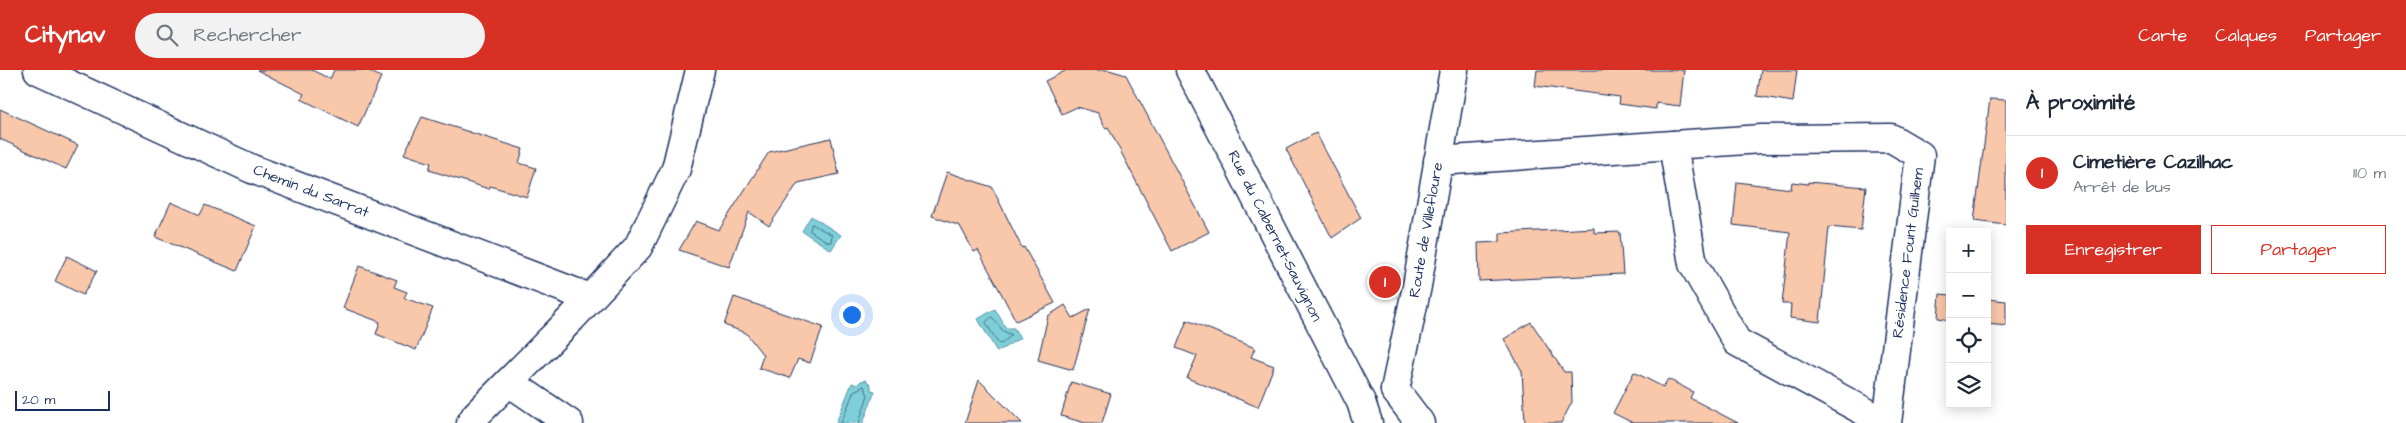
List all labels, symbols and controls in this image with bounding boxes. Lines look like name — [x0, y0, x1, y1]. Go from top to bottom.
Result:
search box — [135, 13, 485, 58]
text: Citynav — [25, 18, 105, 52]
icon: search — [153, 21, 181, 49]
text: Rechercher — [193, 22, 301, 49]
text: Carte — [2138, 23, 2187, 48]
text: Calques — [2215, 23, 2277, 48]
text: Partager — [2305, 23, 2381, 48]
text: À proximité — [2026, 88, 2135, 117]
street label: Rue du Cabernet-Sauvignon — [1222, 147, 1328, 326]
text: Cimetière Cazilhac — [2073, 149, 2233, 176]
street label: Chemin du Sarrat — [250, 159, 372, 223]
street label: Route de Villefloure — [1404, 161, 1448, 299]
text: 1 — [2041, 162, 2043, 184]
text: 110 m — [2353, 162, 2386, 184]
street label: Résidence Fount Guilhem — [1887, 166, 1929, 339]
text: Arrêt de bus — [2073, 176, 2171, 198]
button: Enregistrer — [2026, 225, 2201, 274]
button: Partager — [2211, 225, 2386, 274]
map controls — [1946, 228, 1991, 408]
button: + — [1946, 228, 1991, 273]
pin: 1 — [1369, 263, 1401, 301]
button: − — [1946, 273, 1991, 318]
your location — [839, 302, 865, 328]
button: locate — [1946, 318, 1991, 363]
button: layers — [1946, 363, 1991, 408]
scale bar — [15, 388, 110, 411]
text: 20 m — [22, 390, 55, 410]

